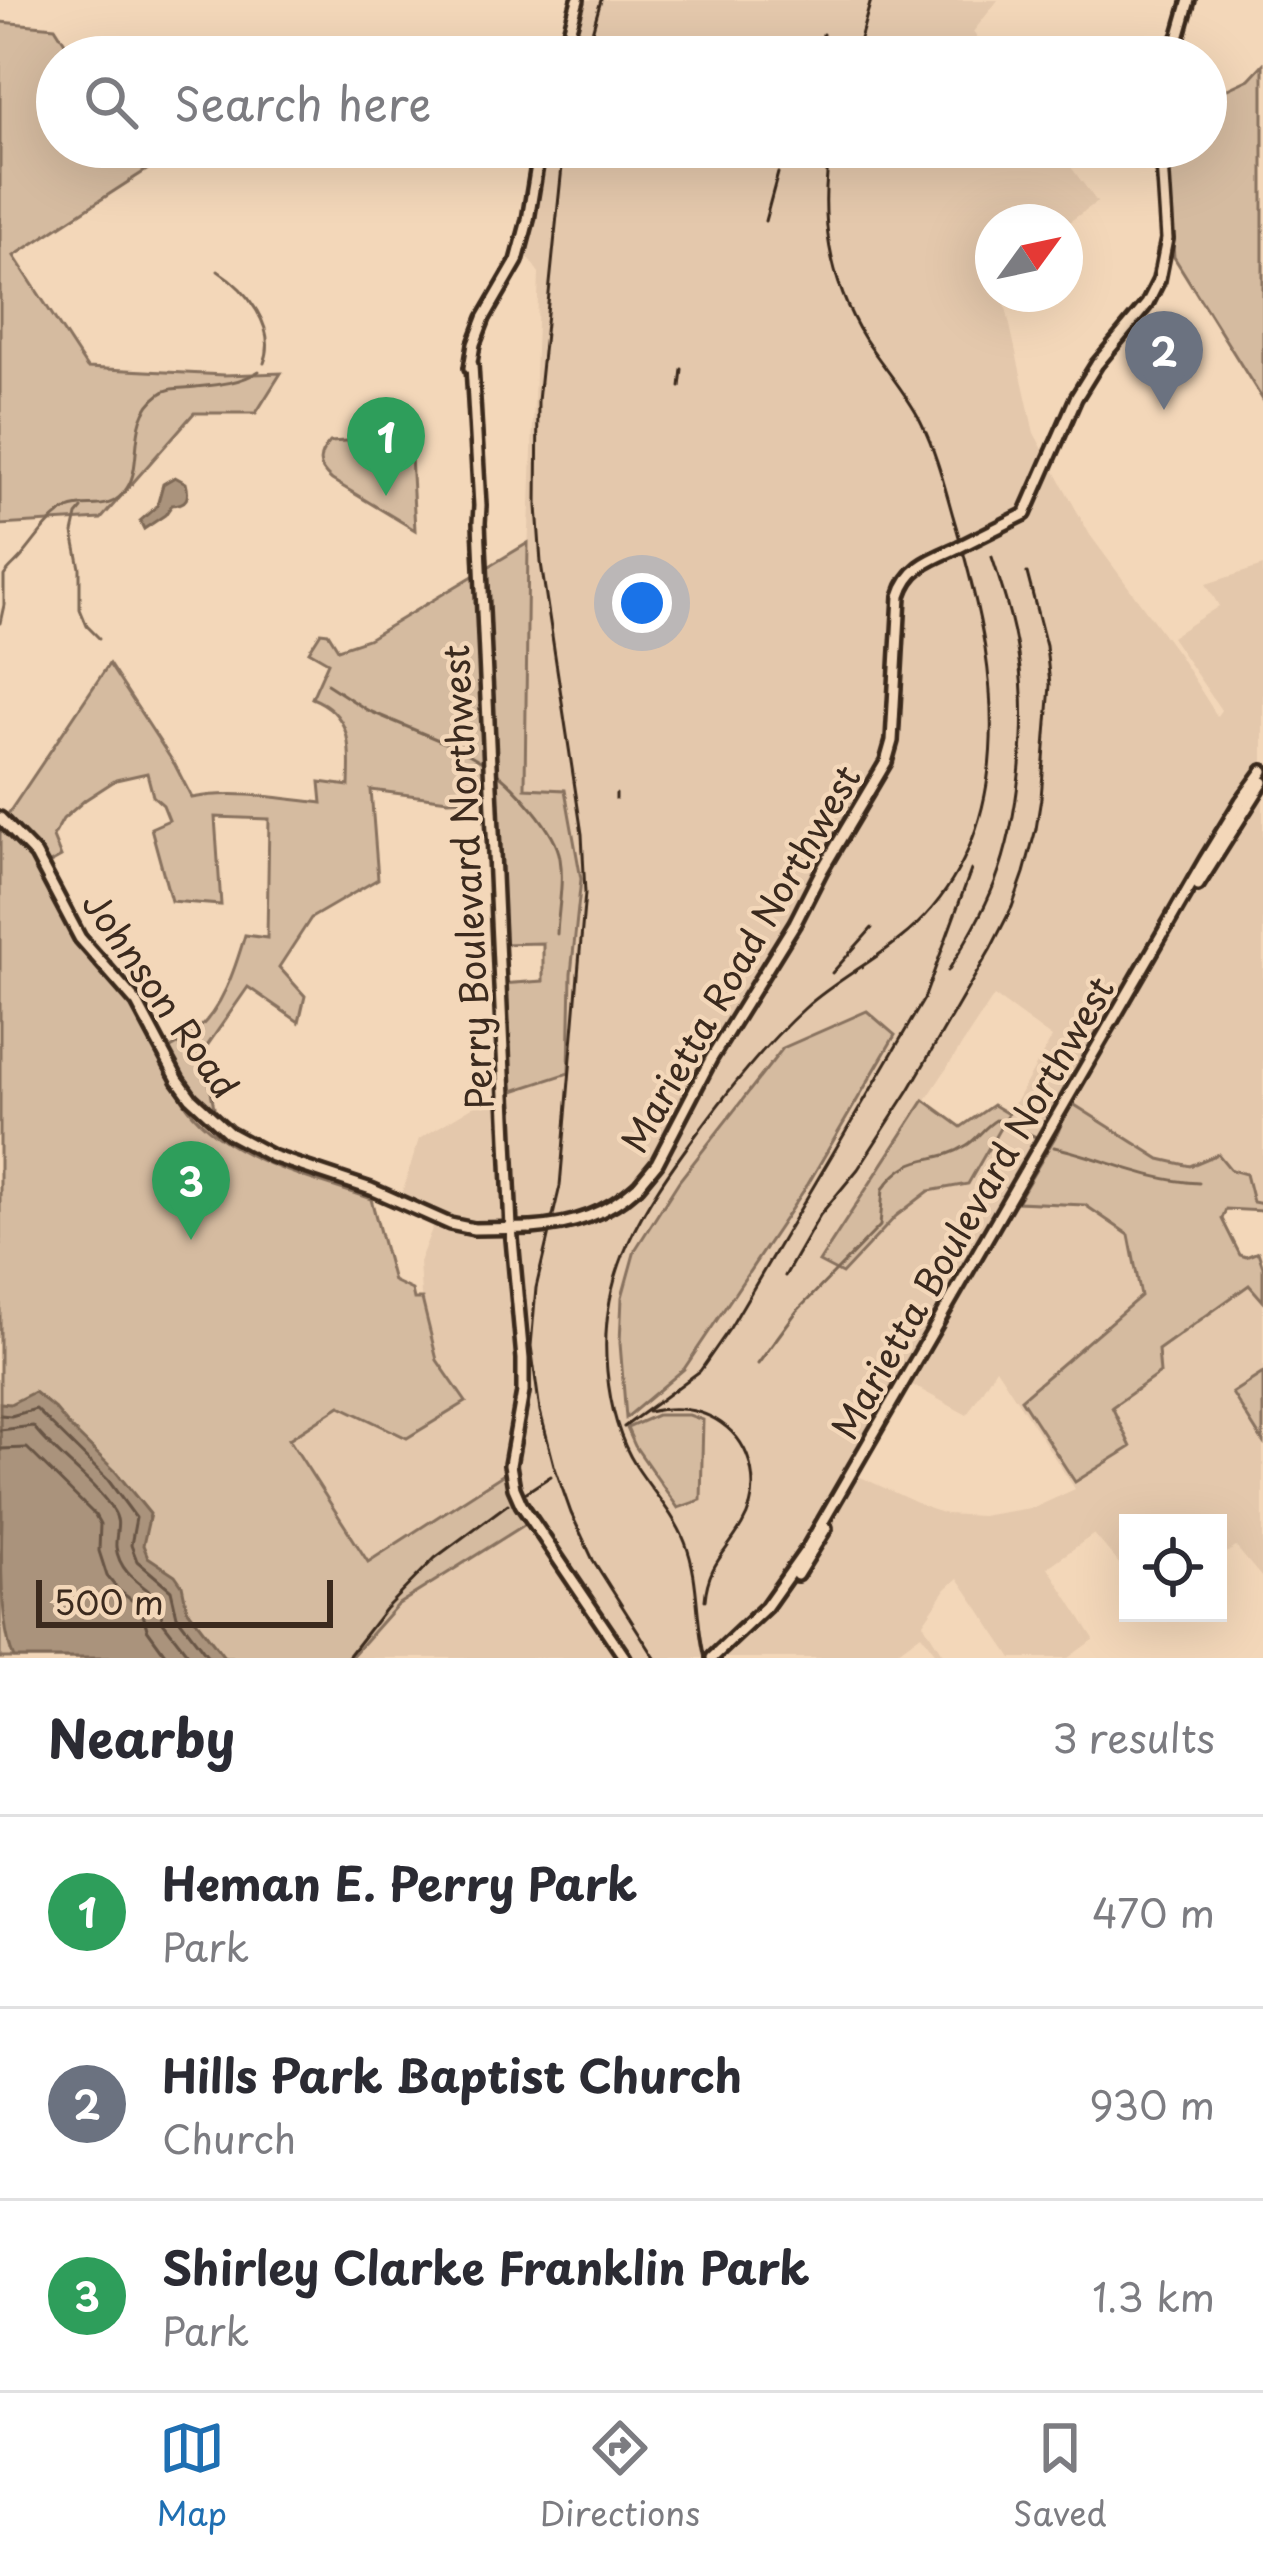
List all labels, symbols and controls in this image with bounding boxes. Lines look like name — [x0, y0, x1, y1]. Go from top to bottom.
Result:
search box — [36, 36, 1227, 168]
text: Search here — [174, 68, 431, 136]
icon: search — [78, 69, 144, 135]
north arrow — [975, 204, 1083, 312]
pin: 2 — [1125, 311, 1203, 410]
pin: 1 — [347, 397, 425, 496]
your location — [612, 573, 672, 633]
street label: Perry Boulevard Northwest — [427, 643, 505, 1111]
street label: Marietta Road Northwest — [606, 754, 872, 1162]
street label: Johnson Road — [70, 879, 253, 1109]
street label: Marietta Boulevard Northwest — [816, 966, 1126, 1448]
pin: 3 — [152, 1141, 230, 1240]
map controls — [1119, 1514, 1227, 1622]
button: locate — [1119, 1514, 1227, 1622]
scale bar — [36, 1574, 333, 1627]
text: 500 m — [54, 1576, 164, 1626]
text: Nearby — [48, 1698, 235, 1775]
text: 3 results — [1052, 1707, 1215, 1766]
text: Heman E. Perry Park — [162, 1848, 637, 1916]
text: 1 — [78, 1882, 96, 1941]
text: 470 m — [1092, 1882, 1215, 1941]
text: Park — [162, 1916, 249, 1975]
text: Hills Park Baptist Church — [162, 2040, 742, 2108]
text: 2 — [73, 2074, 101, 2133]
text: 930 m — [1089, 2074, 1215, 2133]
text: Church — [162, 2108, 296, 2167]
text: Shirley Clarke Franklin Park — [162, 2232, 810, 2300]
text: 3 — [74, 2266, 100, 2325]
text: 1.3 km — [1092, 2266, 1215, 2325]
text: Park — [162, 2300, 249, 2359]
tab: Map — [156, 2415, 227, 2537]
tab: Directions — [540, 2415, 700, 2537]
tab: Saved — [1013, 2415, 1107, 2537]

